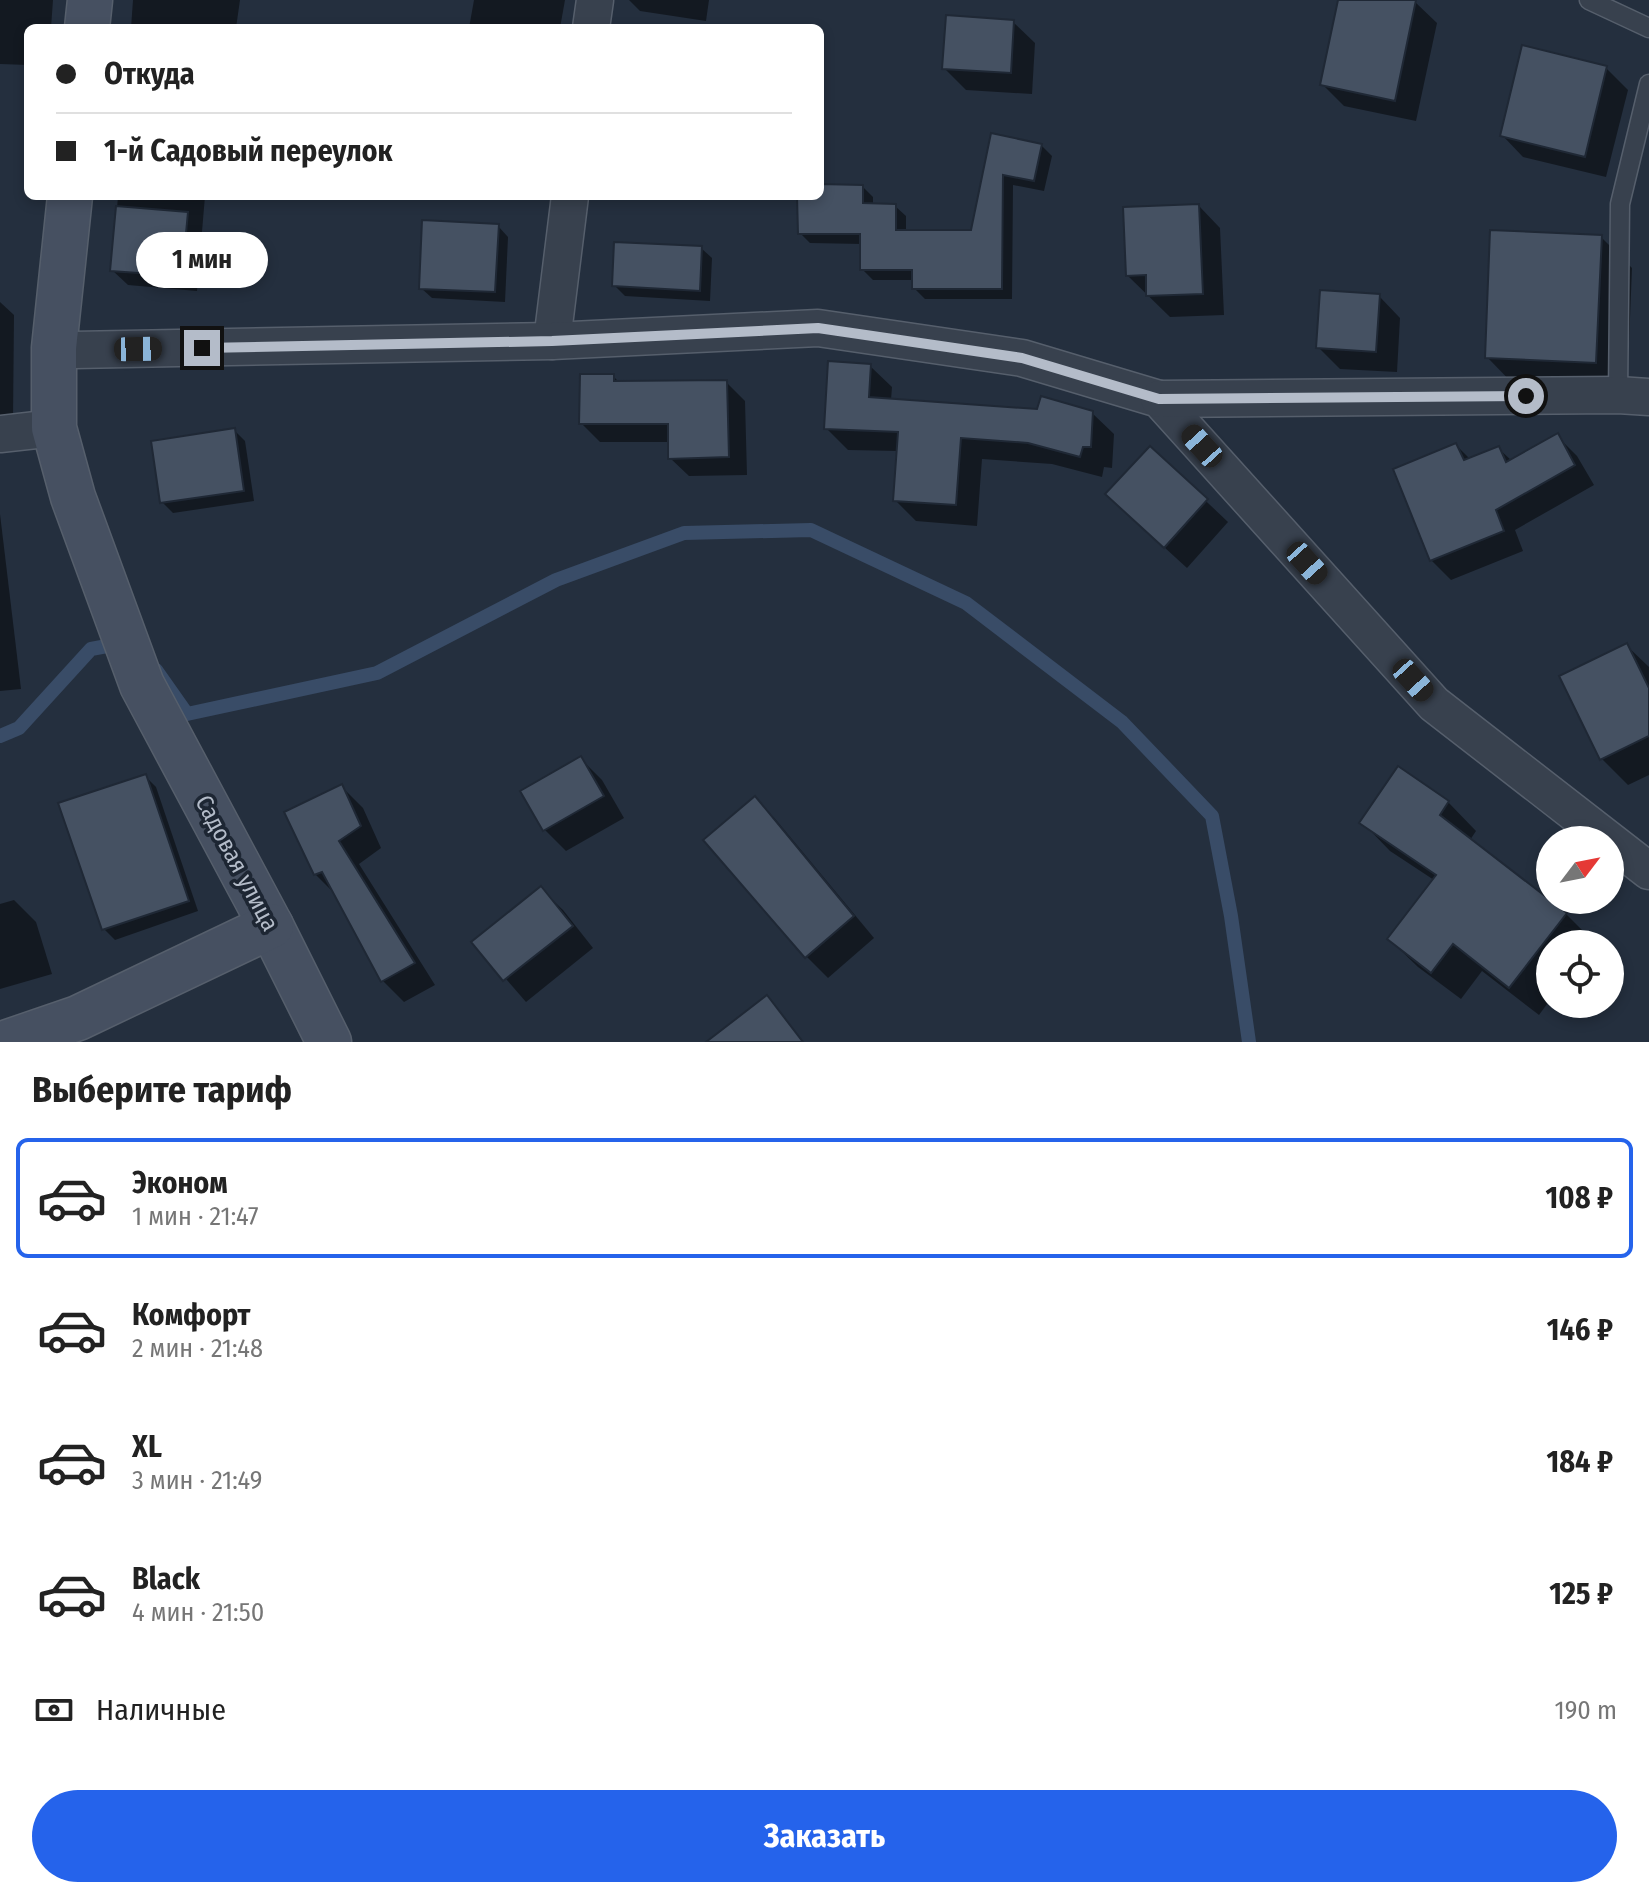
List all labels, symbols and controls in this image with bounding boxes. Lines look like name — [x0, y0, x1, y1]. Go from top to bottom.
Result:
text: Откуда — [104, 56, 195, 92]
text: 1-й Садовый переулок — [104, 133, 393, 169]
callout: 1 мин — [136, 232, 268, 288]
text: 1 мин — [172, 244, 232, 275]
route end — [184, 330, 220, 366]
car — [114, 337, 162, 361]
route start — [1508, 378, 1544, 414]
car — [1177, 420, 1227, 472]
car — [1282, 537, 1332, 589]
car — [1388, 654, 1438, 706]
street label: Садовая улица — [190, 790, 284, 936]
north arrow — [1536, 826, 1624, 914]
map controls — [1536, 826, 1624, 1018]
button: locate — [1536, 930, 1624, 1018]
text: Выберите тариф — [32, 1068, 292, 1112]
icon: car — [36, 1162, 108, 1234]
text: Эконом — [132, 1165, 228, 1201]
text: 108 ₽ — [1546, 1180, 1613, 1216]
text: 1 мин · 21:47 — [132, 1201, 259, 1232]
icon: car — [36, 1294, 108, 1366]
text: Комфорт — [132, 1297, 250, 1333]
text: 146 ₽ — [1547, 1312, 1613, 1348]
text: 2 мин · 21:48 — [132, 1333, 263, 1364]
icon: car — [36, 1426, 108, 1498]
text: XL — [132, 1429, 162, 1465]
text: 184 ₽ — [1547, 1444, 1613, 1480]
text: 3 мин · 21:49 — [132, 1465, 262, 1496]
icon: car — [36, 1558, 108, 1630]
text: Black — [132, 1561, 200, 1597]
text: 125 ₽ — [1549, 1576, 1613, 1612]
text: 4 мин · 21:50 — [132, 1597, 264, 1628]
icon: cash — [32, 1688, 76, 1732]
text: Наличные — [96, 1692, 226, 1728]
text: 190 m — [1555, 1695, 1617, 1726]
button: Заказать — [32, 1790, 1617, 1882]

